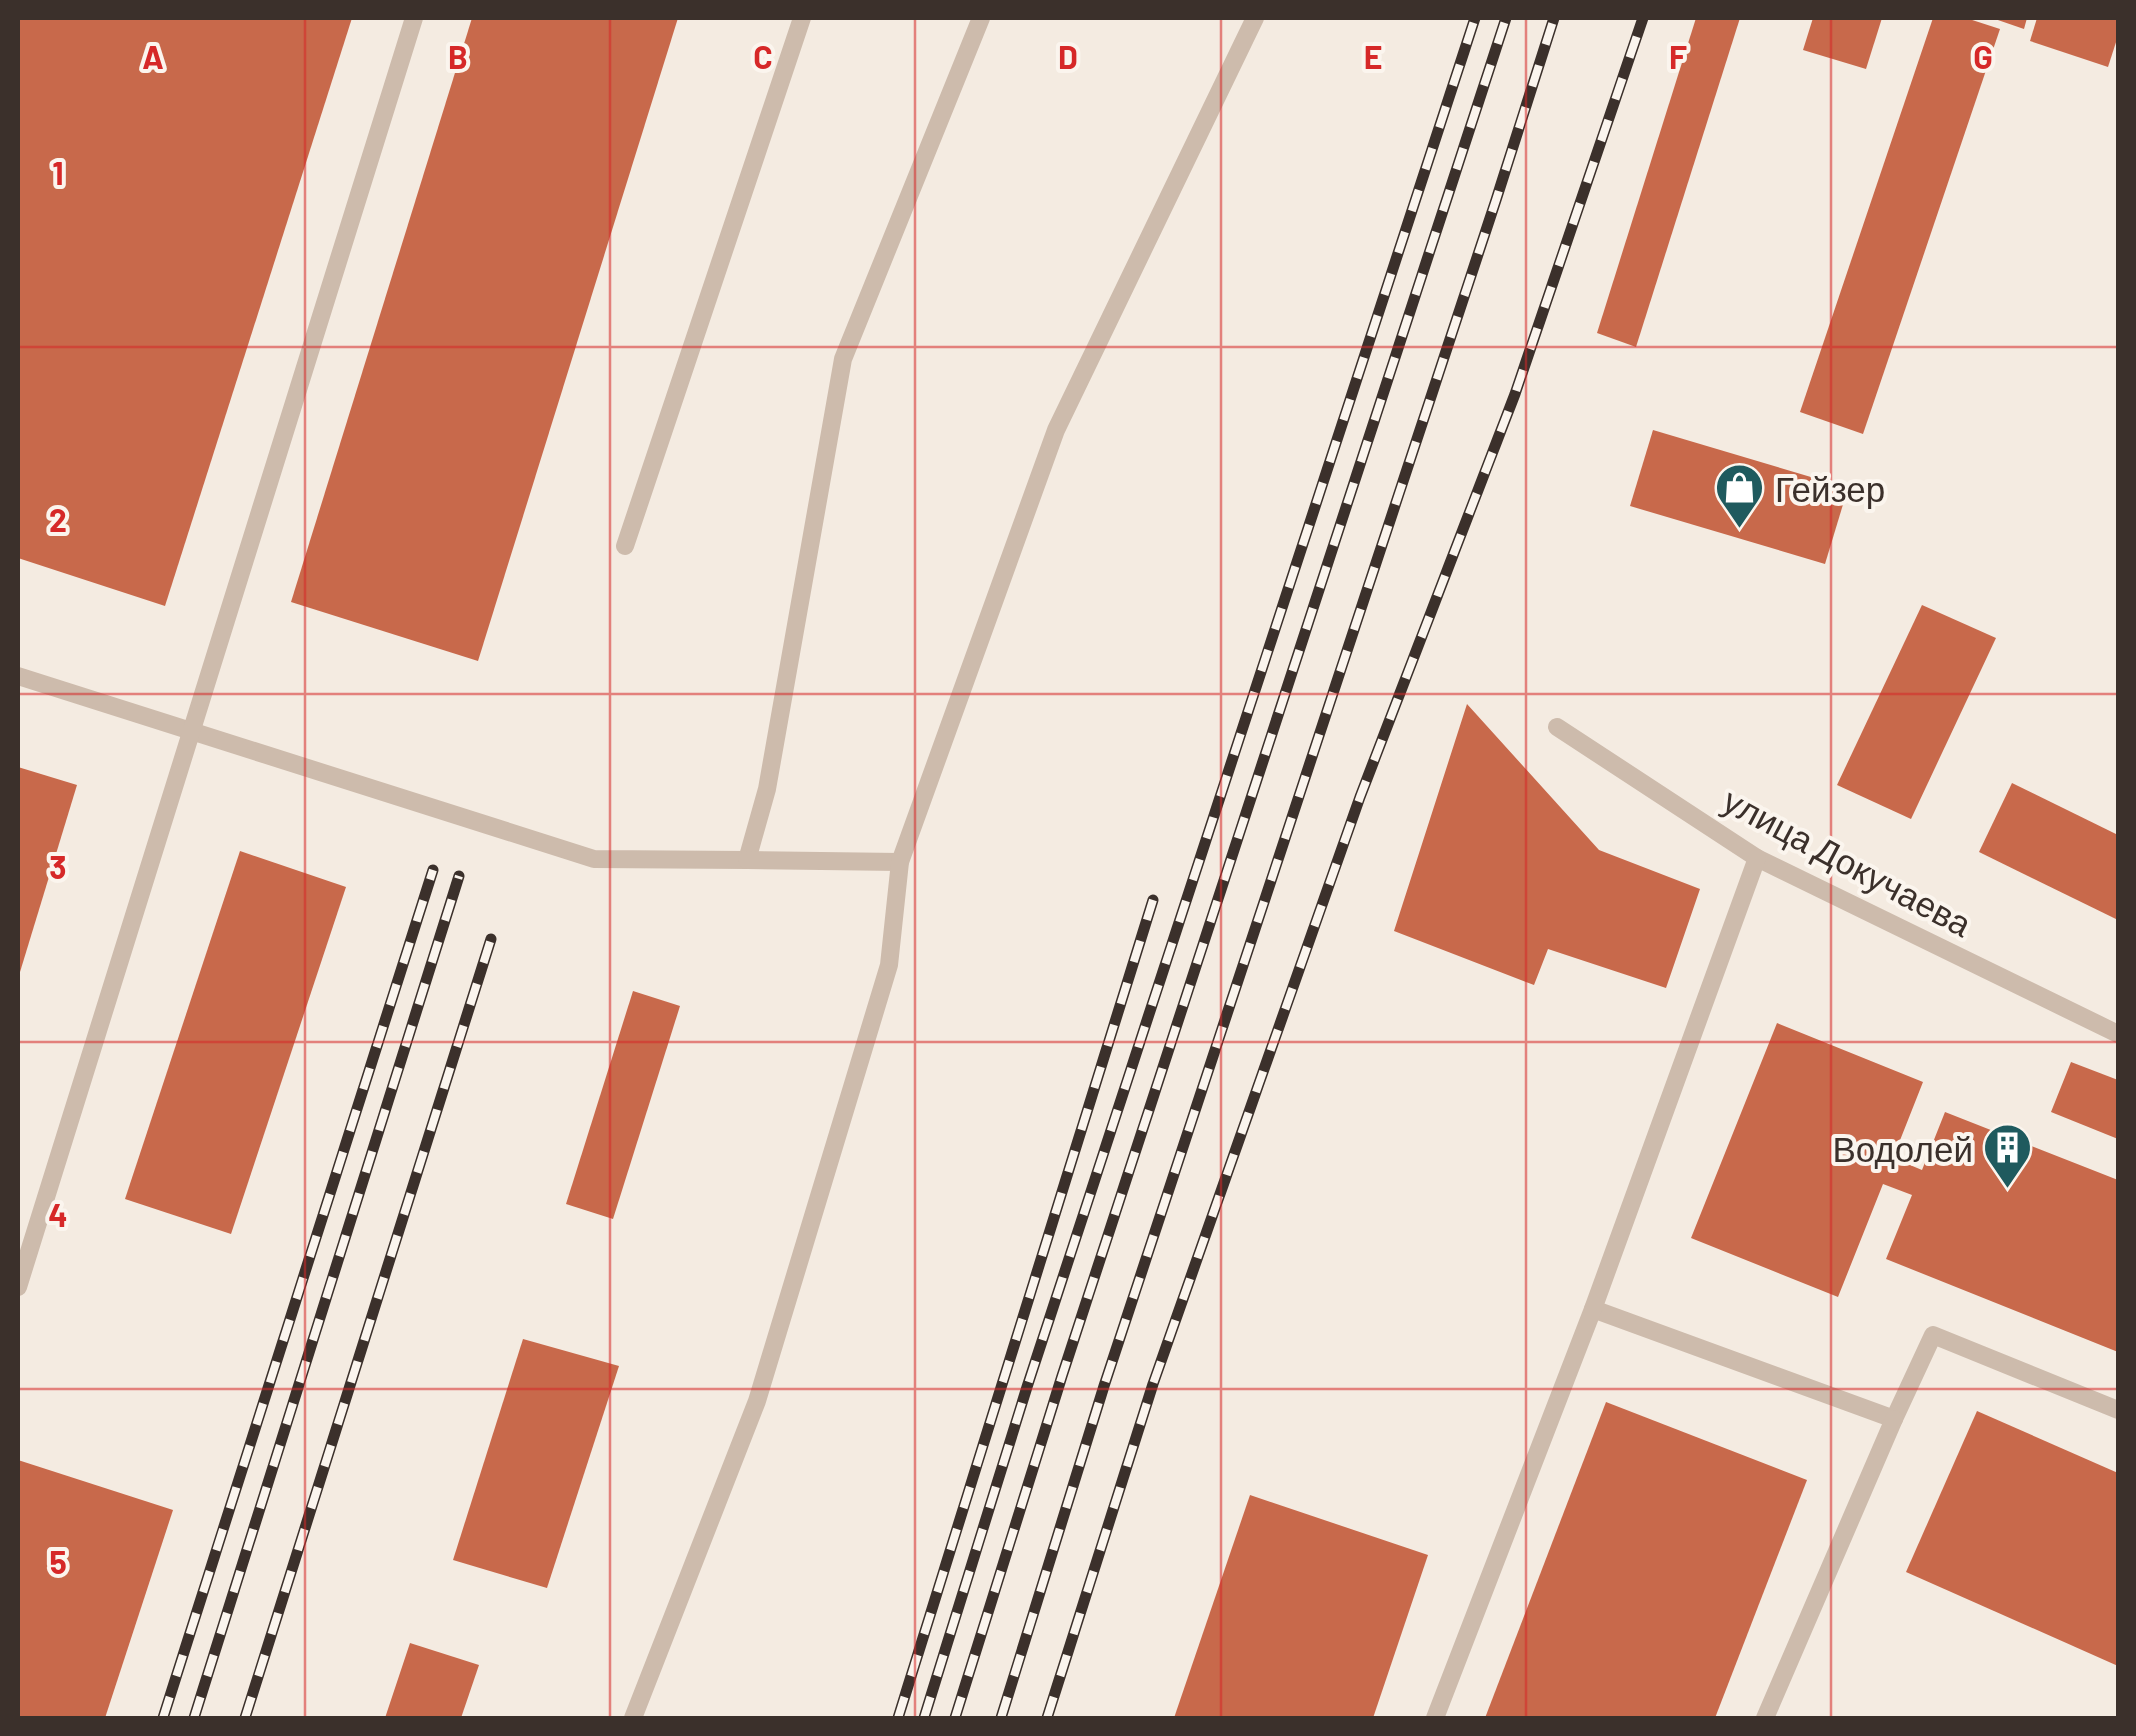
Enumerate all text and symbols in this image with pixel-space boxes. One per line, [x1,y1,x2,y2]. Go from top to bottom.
text: A [142,37,164,75]
text: B [448,37,468,75]
text: C [753,37,773,75]
text: D [1058,37,1078,75]
text: E [1364,37,1382,75]
text: F [1669,37,1687,75]
text: G [1973,37,1993,75]
text: 1 [52,153,64,191]
shop icon: Гейзер [1714,462,1766,530]
place label: Гейзер [1775,467,1885,509]
text: 2 [49,500,67,538]
street label: улица Докучаева [1717,778,1980,944]
text: 3 [49,847,67,885]
building icon: Водолей [1982,1122,2034,1190]
place label: Водолей [1832,1127,1973,1169]
text: 4 [48,1195,68,1233]
text: 5 [49,1542,67,1580]

